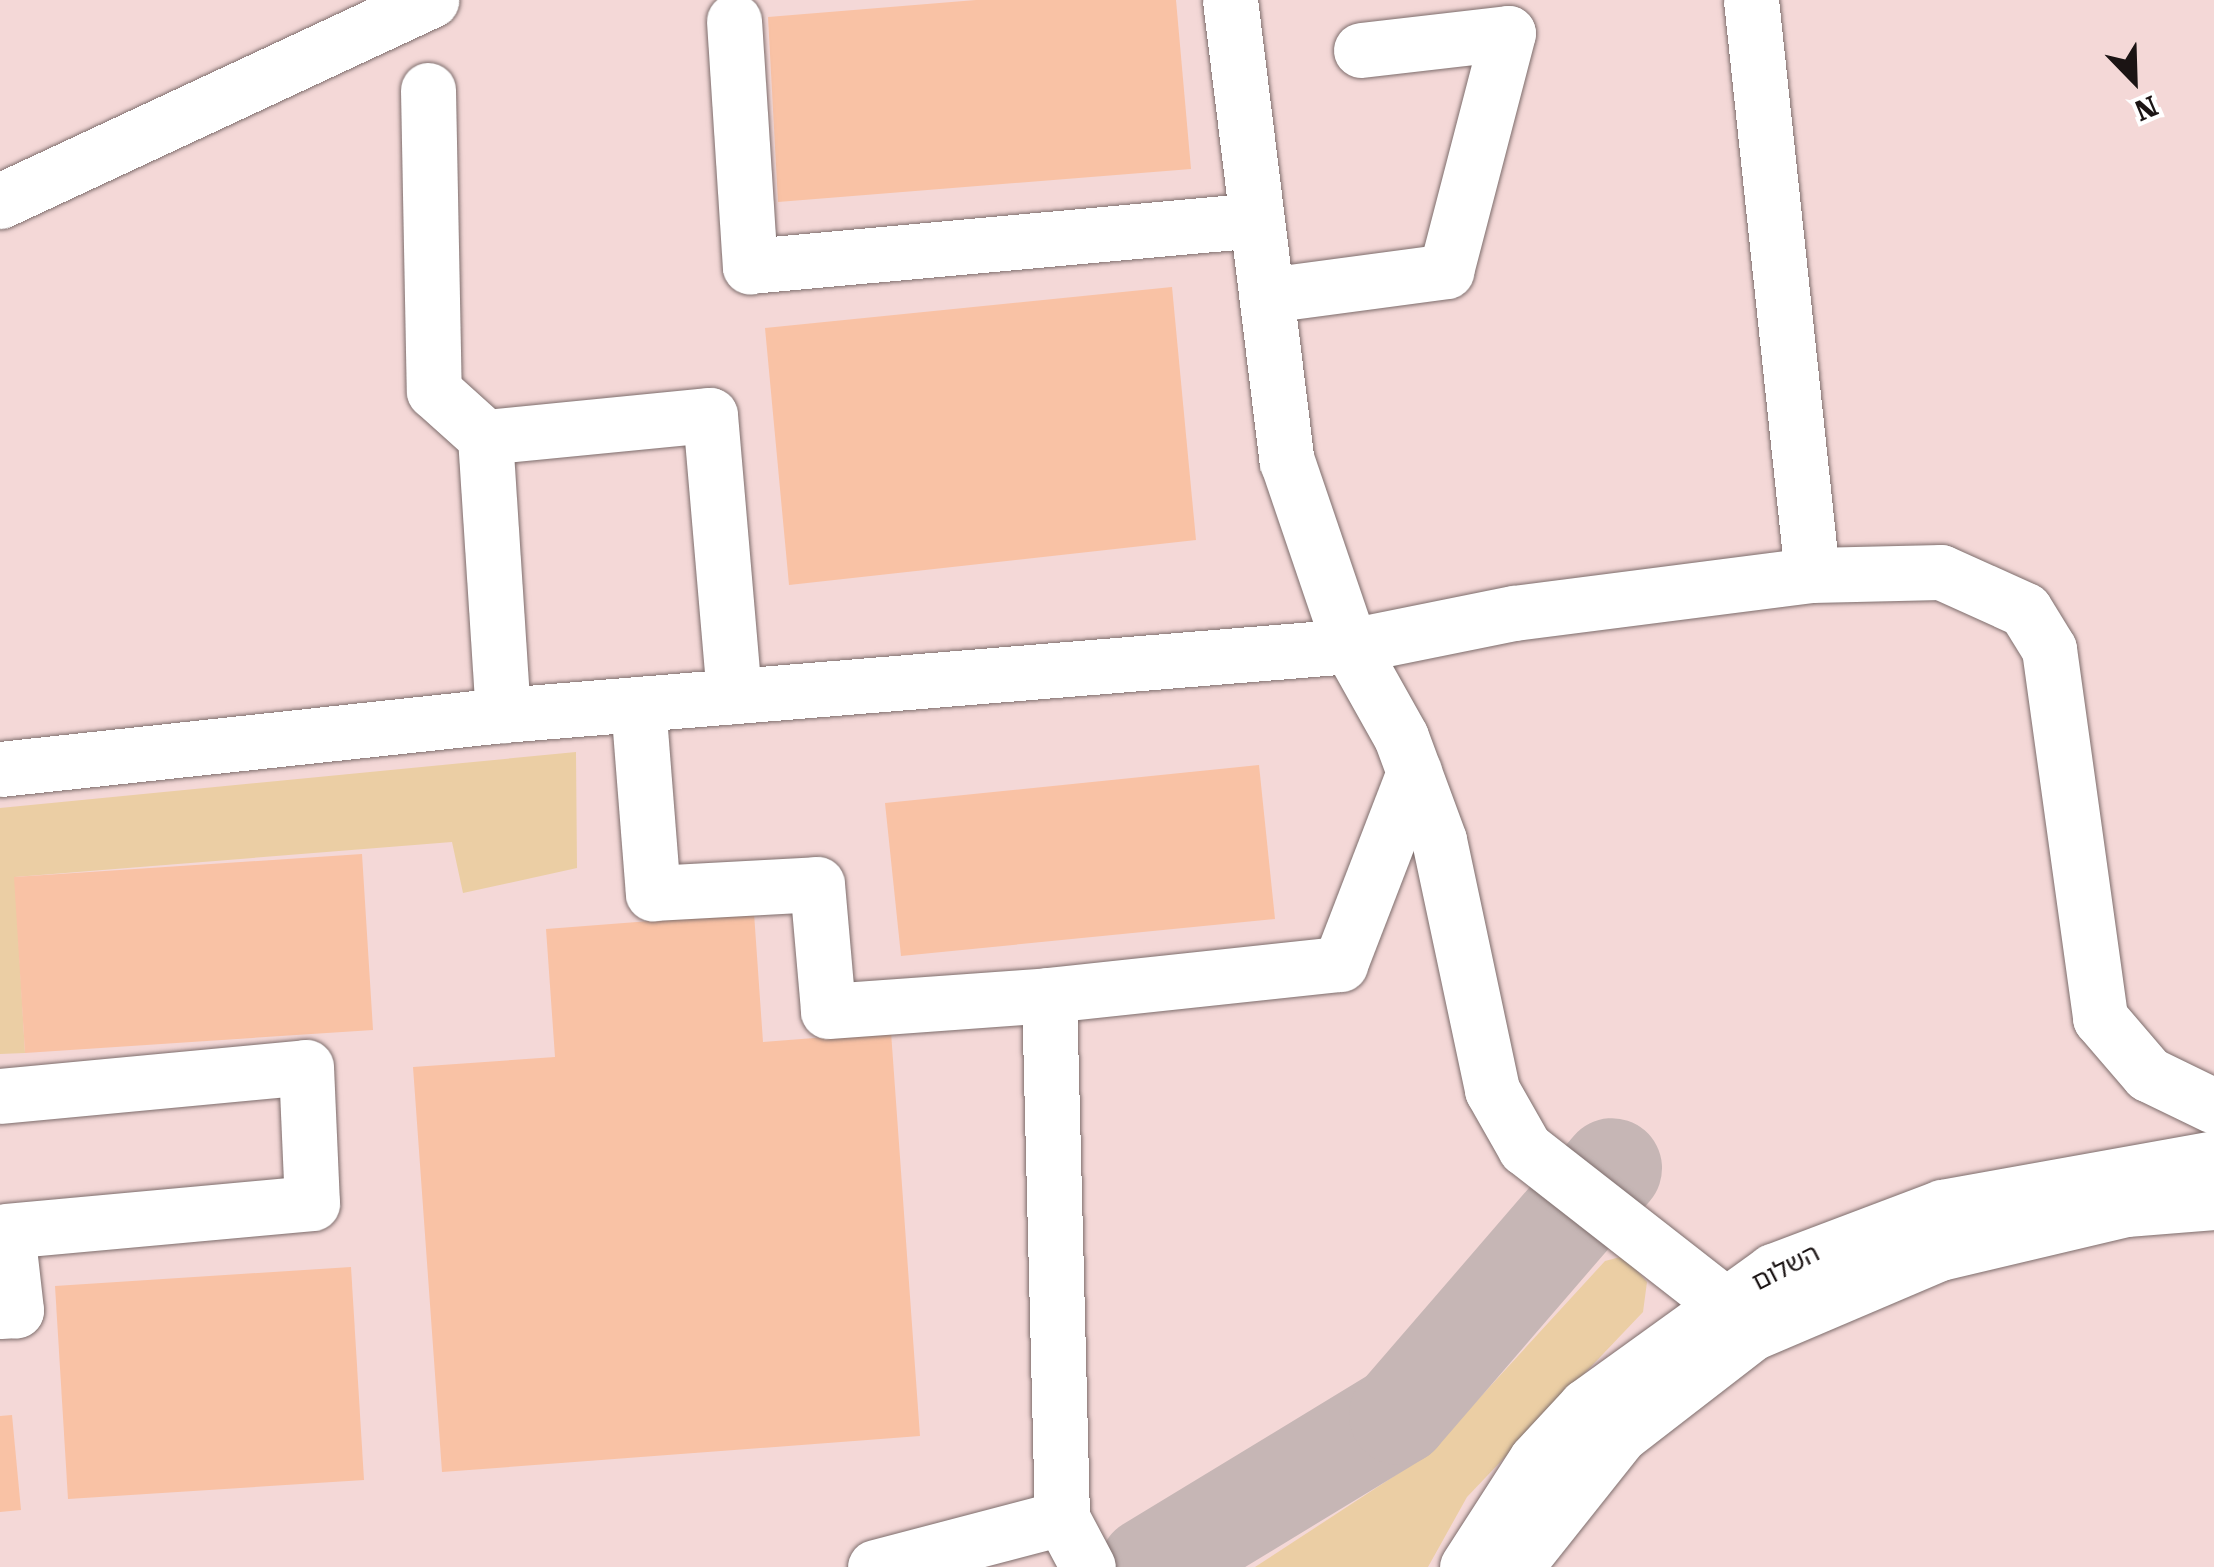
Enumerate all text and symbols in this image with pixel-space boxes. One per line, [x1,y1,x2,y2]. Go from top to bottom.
north arrow [2084,30,2184,130]
text: N [2130,89,2162,127]
street label: השלום [1747,1238,1825,1298]

